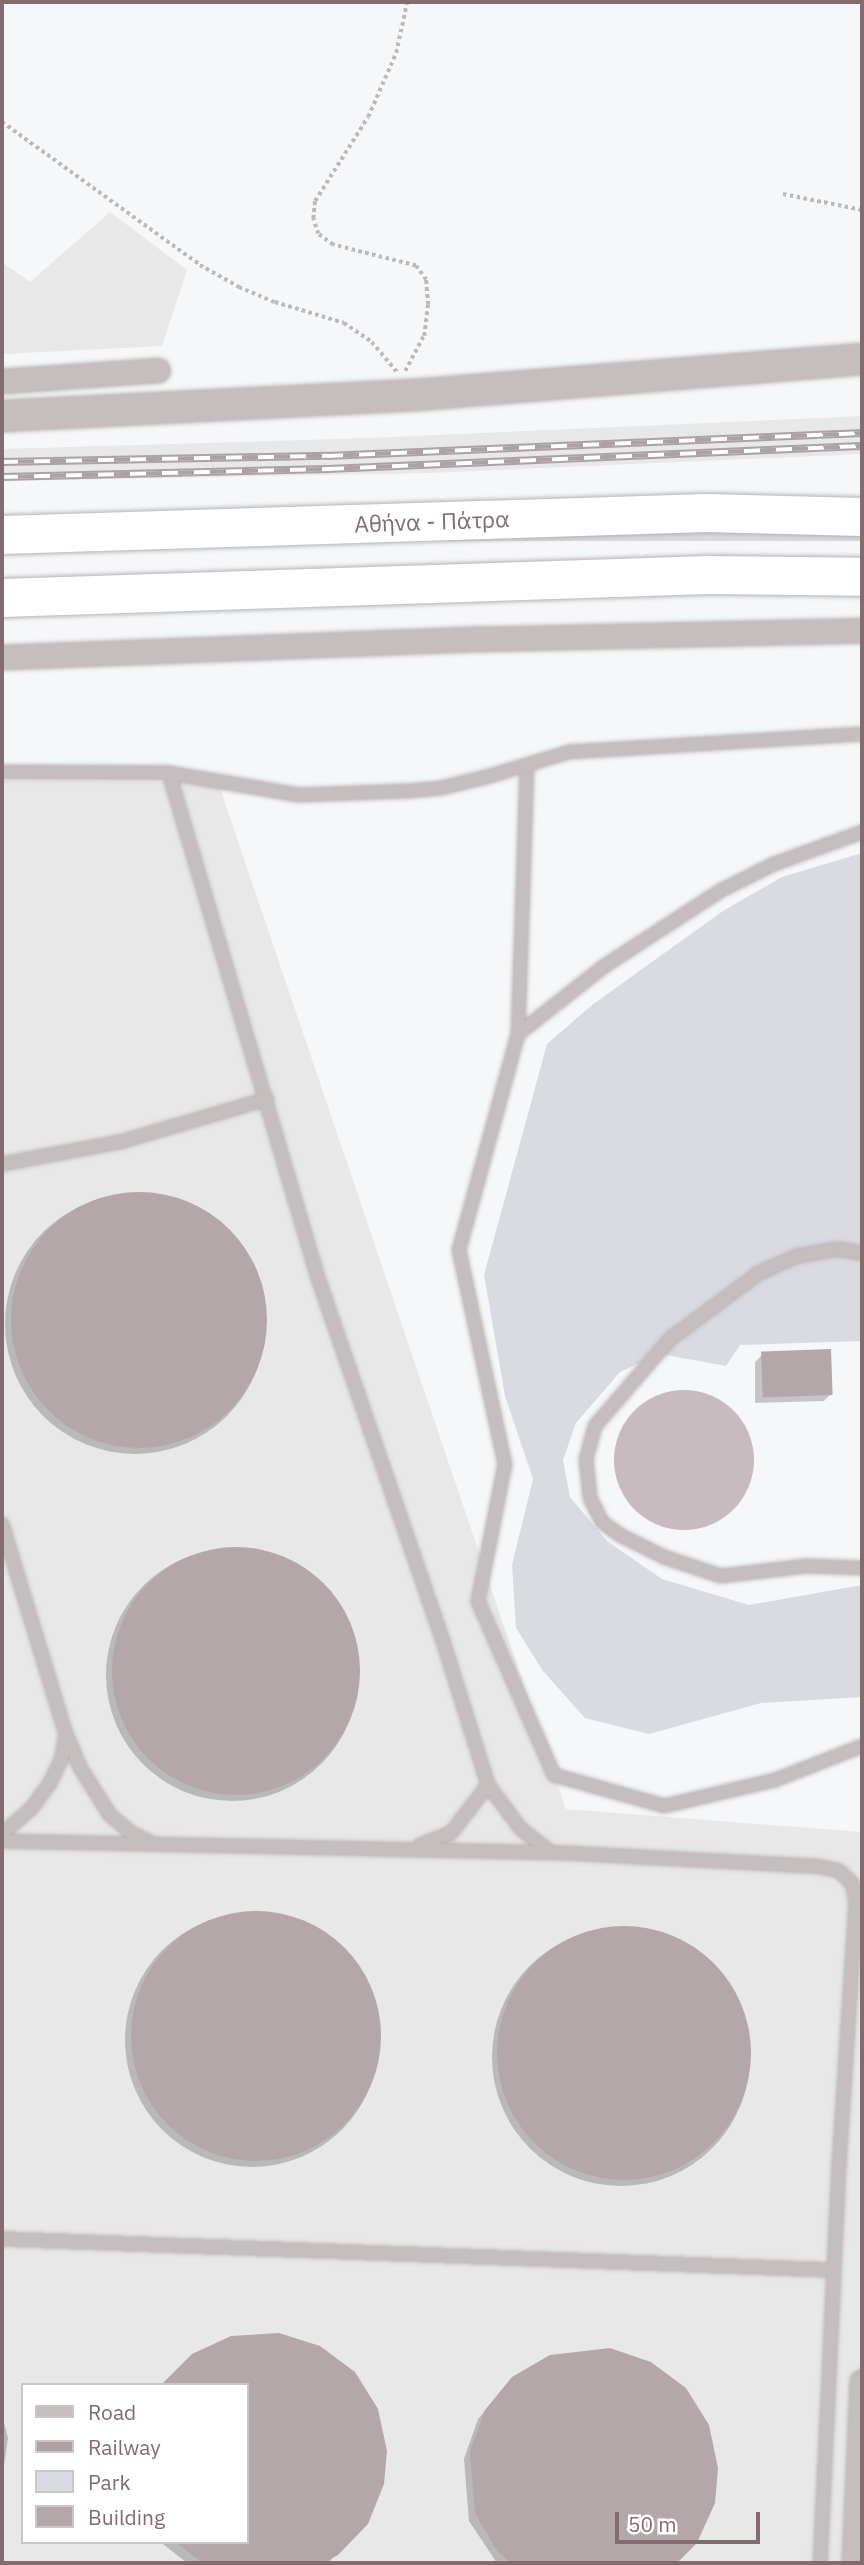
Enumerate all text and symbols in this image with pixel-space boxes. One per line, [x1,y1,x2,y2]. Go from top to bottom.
street label: Αθήνα - Πάτρα [354,504,510,538]
legend [21,2383,248,2544]
text: Road [88,2398,136,2426]
text: Railway [88,2433,161,2461]
text: Park [88,2468,131,2496]
scale bar [619,2498,764,2542]
text: Building [88,2503,165,2531]
text: 50 m [628,2510,677,2538]

